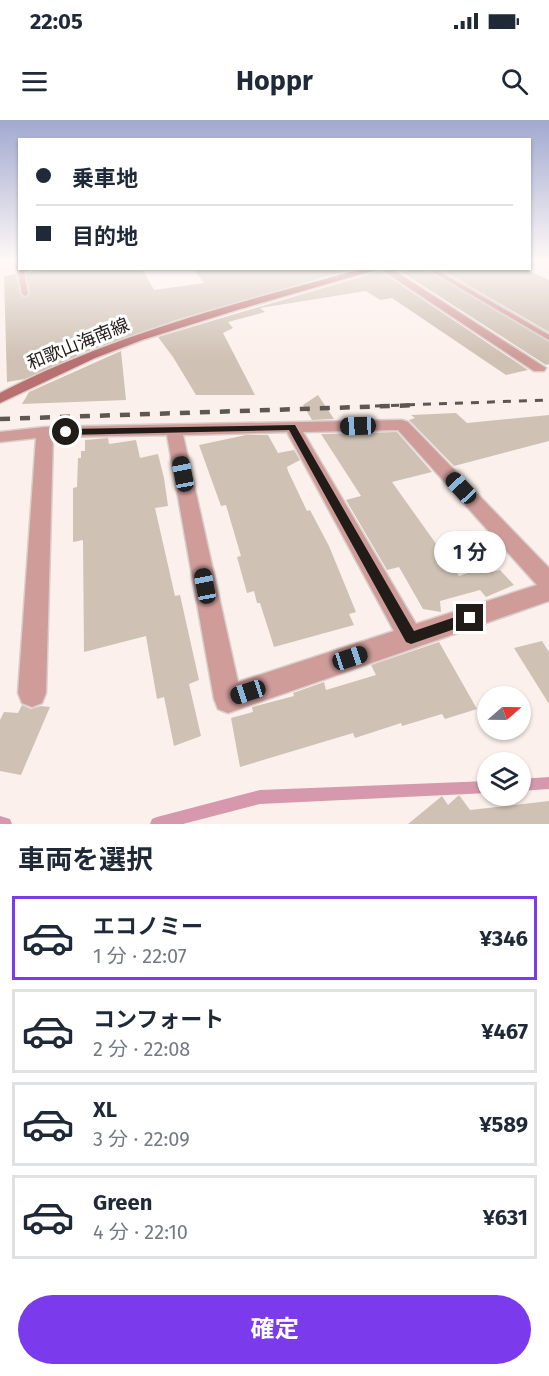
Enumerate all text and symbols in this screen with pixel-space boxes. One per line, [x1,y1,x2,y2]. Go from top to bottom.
text: 22:05 [30,8,83,35]
icon: menu [18,65,51,98]
text: Hoppr [236,65,313,97]
icon: search [498,65,531,98]
text: 乗車地 [72,165,138,192]
text: 目的地 [72,223,138,250]
street label: 和歌山海南線 [24,314,132,374]
car [340,416,376,436]
route start [52,418,79,445]
car [171,455,195,493]
car [442,469,480,507]
callout: 1 分 [434,531,506,573]
text: 1 分 [453,540,487,564]
car [193,567,217,605]
route end [456,604,483,631]
car [330,644,370,672]
car [228,678,268,706]
north arrow [477,686,531,740]
map controls [477,686,531,806]
button: layers [477,752,531,806]
text: 車両を選択 [18,844,153,876]
icon: car [21,911,75,965]
text: エコノミー [93,913,203,940]
text: ¥346 [480,925,528,952]
text: 1 分 · 22:07 [93,944,187,968]
icon: car [21,1004,75,1058]
text: コンフォート [93,1006,224,1033]
text: ¥467 [481,1018,528,1045]
text: 2 分 · 22:08 [93,1037,190,1061]
text: XL [93,1096,117,1123]
icon: car [21,1097,75,1151]
text: ¥589 [479,1111,528,1138]
text: 3 分 · 22:09 [93,1127,190,1151]
text: Green [93,1189,152,1216]
icon: car [21,1190,75,1244]
text: ¥631 [483,1204,528,1231]
text: 4 分 · 22:10 [93,1220,188,1244]
button: 確定 [18,1295,531,1364]

